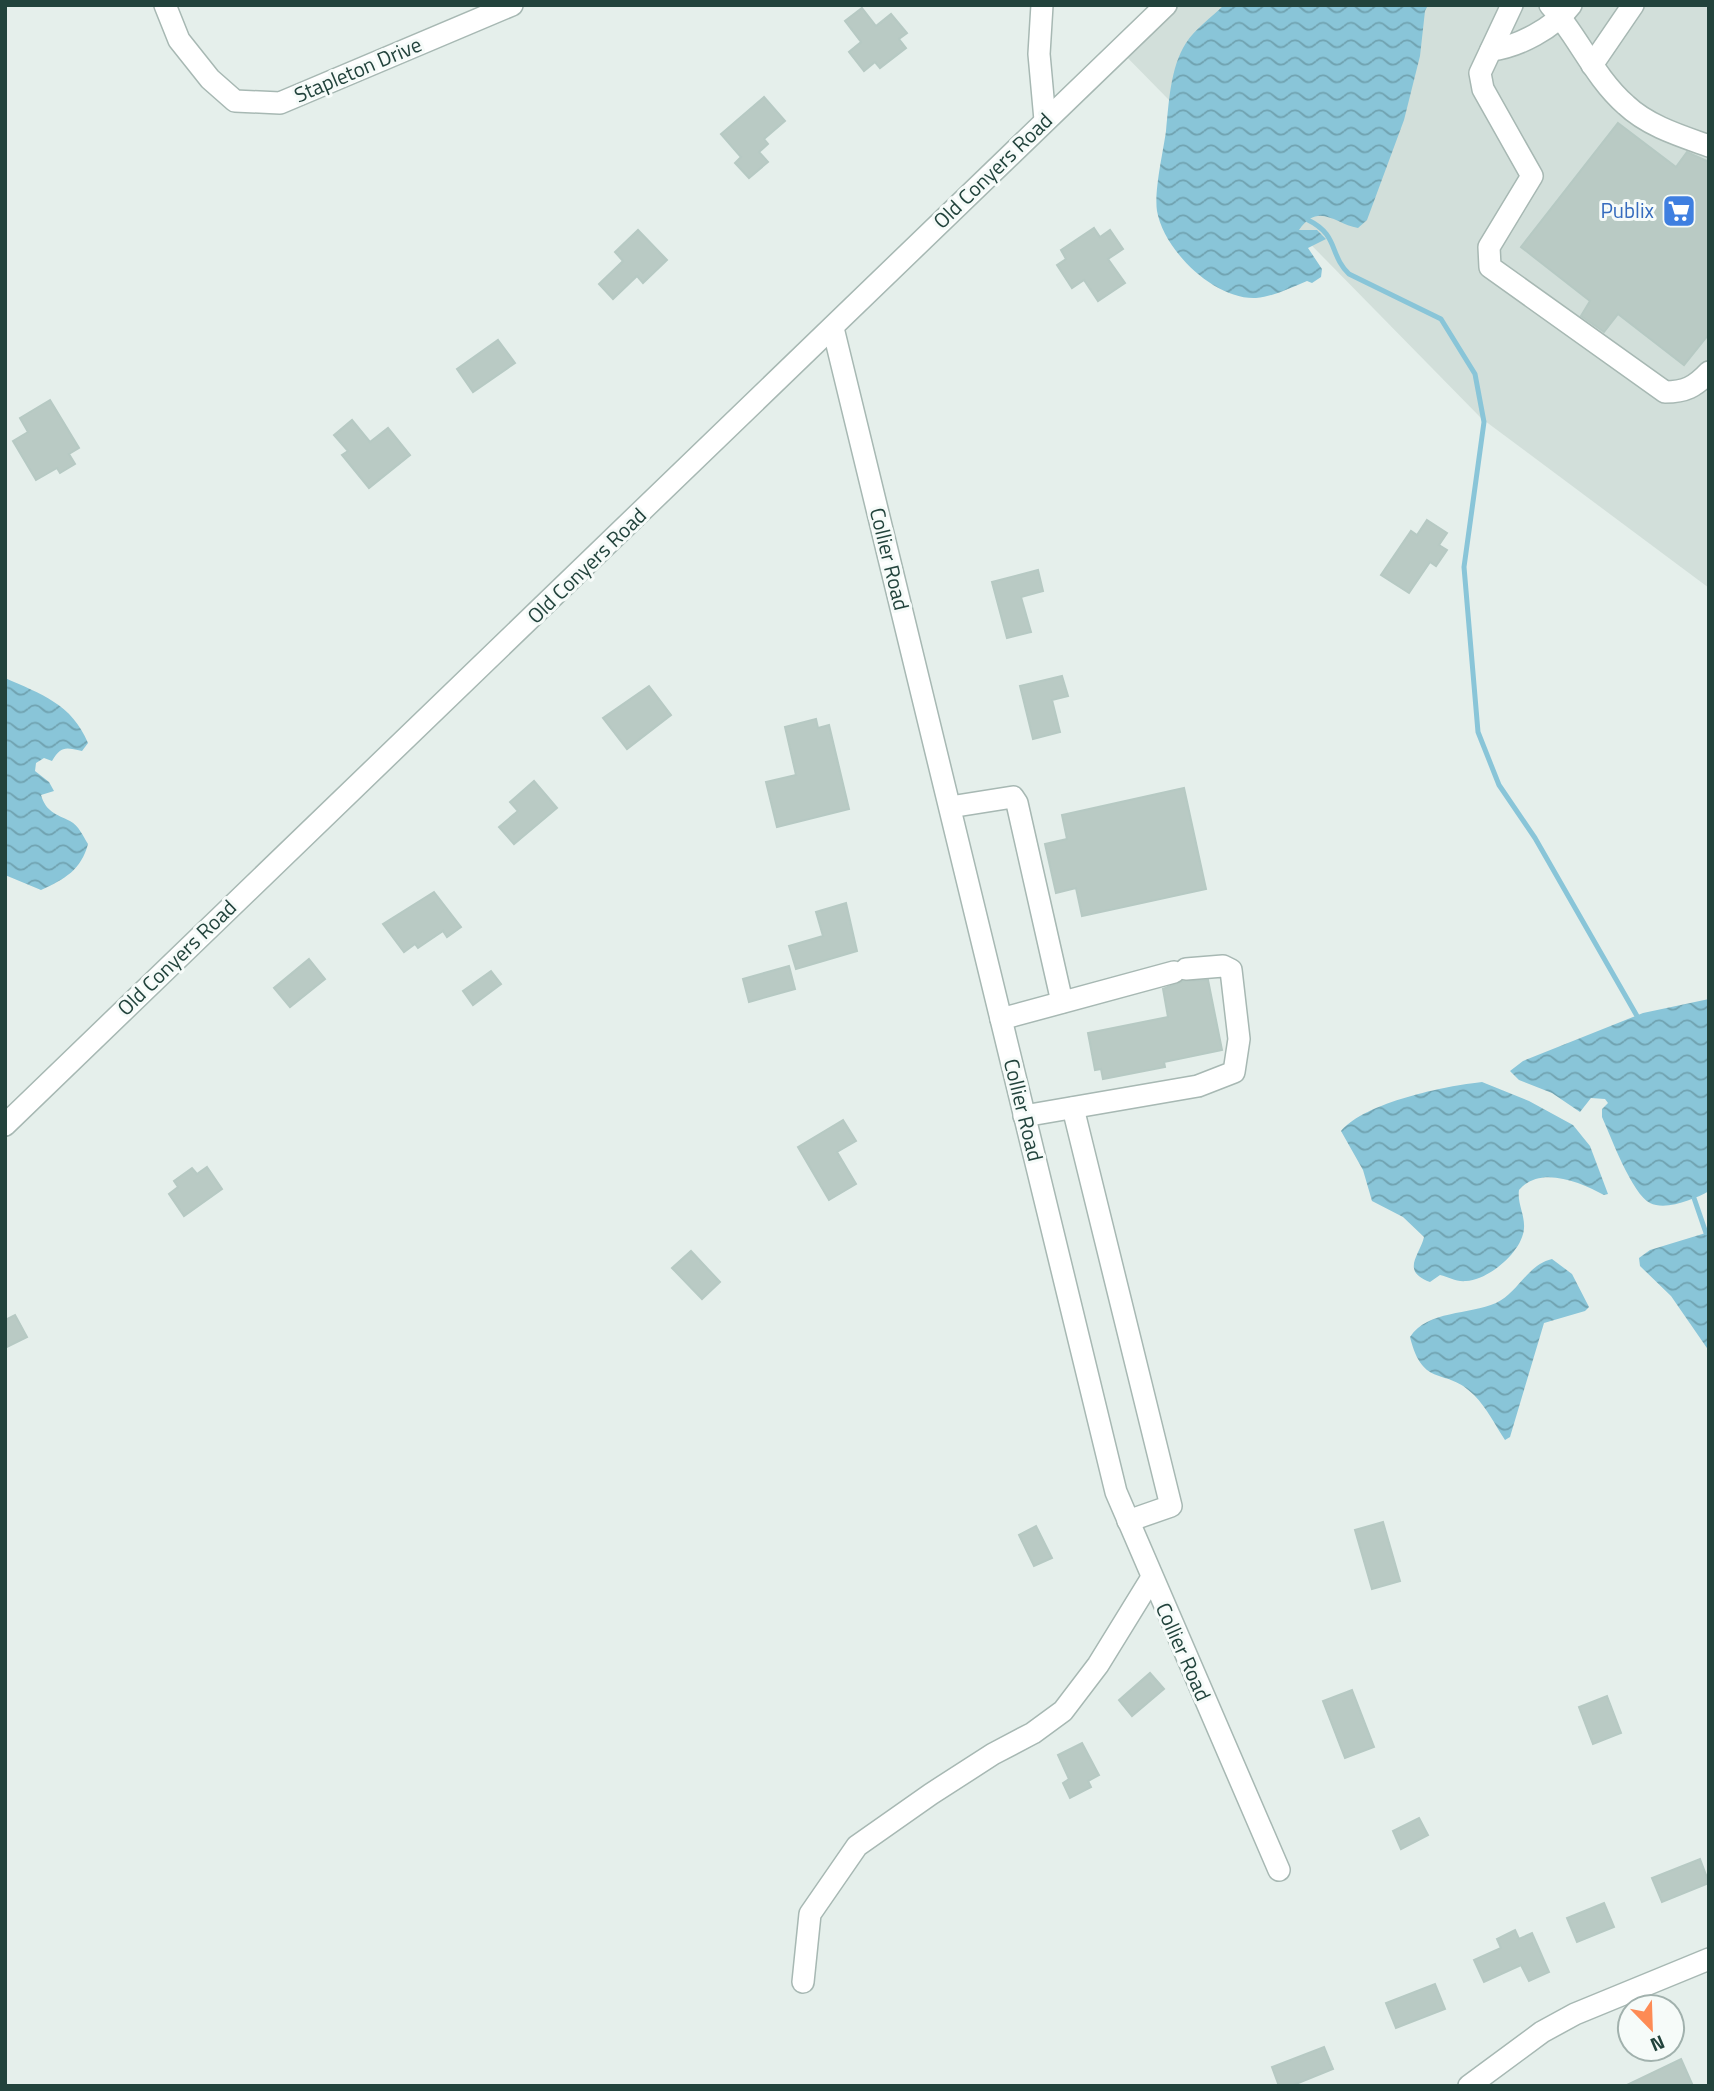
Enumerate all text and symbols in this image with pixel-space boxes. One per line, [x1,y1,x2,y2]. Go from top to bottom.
street label: Stapleton Drive [289,28,426,110]
street label: Old Conyers Road [925,105,1059,236]
supermarket icon: Publix [1660,192,1698,230]
place label: Publix [1600,194,1655,226]
street label: Old Conyers Road [519,500,653,631]
street label: Collier Road [862,504,918,613]
street label: Old Conyers Road [109,892,243,1023]
street label: Collier Road [996,1055,1052,1164]
street label: Collier Road [1148,1597,1220,1706]
north arrow [1616,1993,1686,2063]
text: N [1646,2028,1670,2060]

